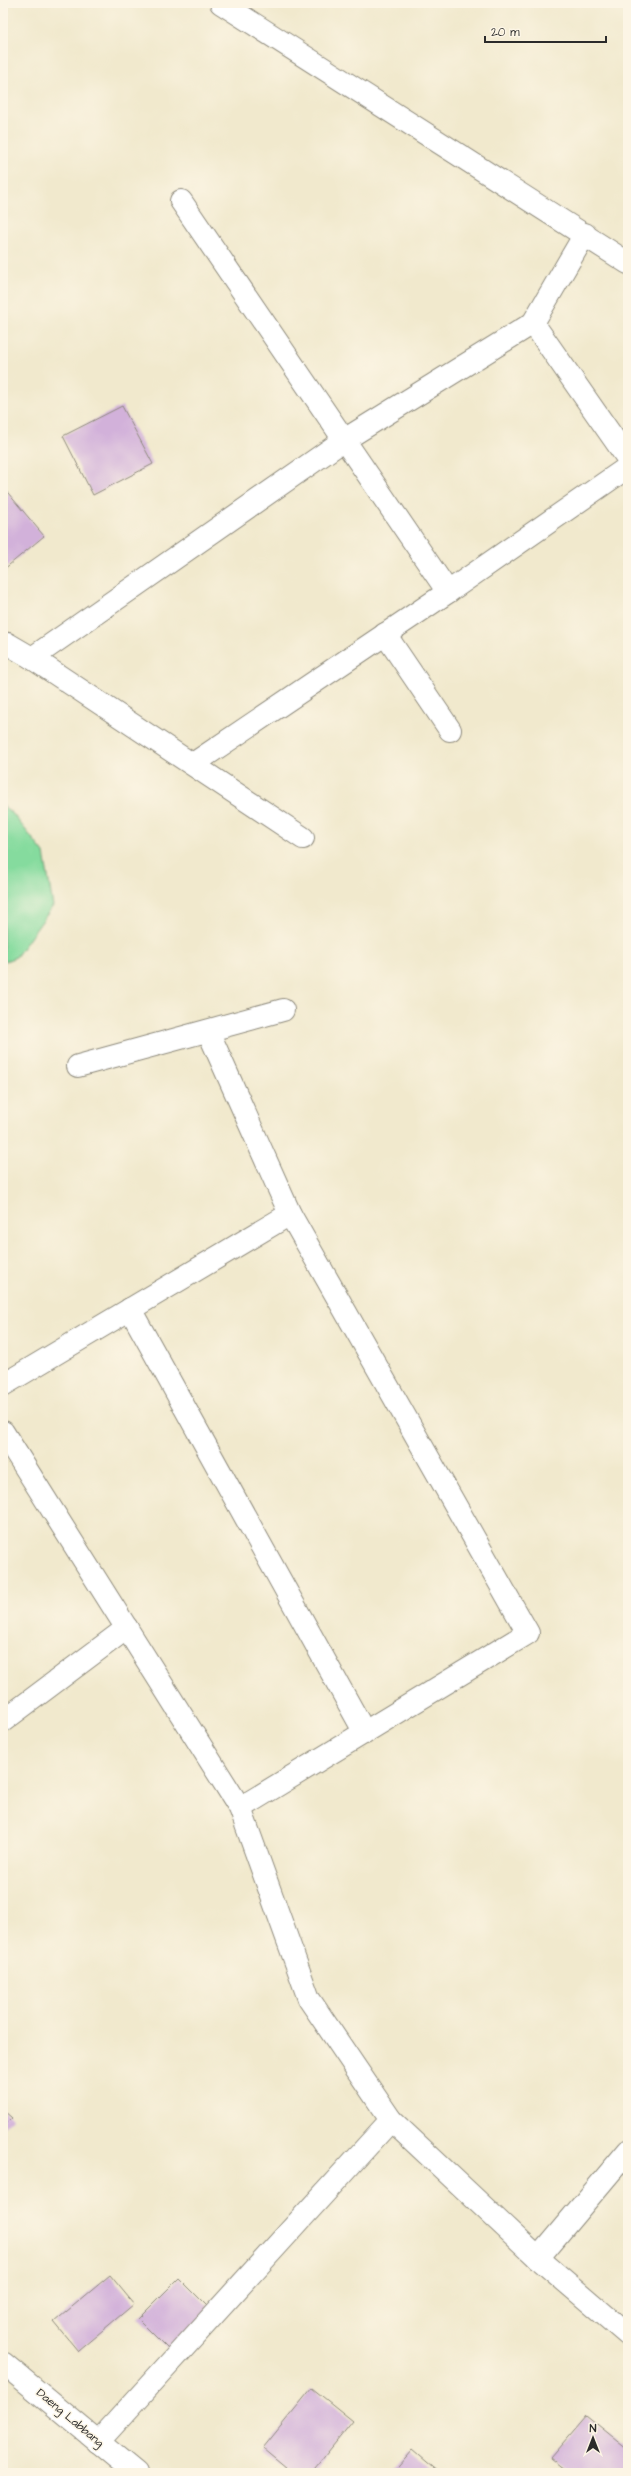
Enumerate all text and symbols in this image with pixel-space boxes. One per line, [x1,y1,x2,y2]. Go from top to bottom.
scale bar [485,18,606,44]
text: 20 m [491,24,520,41]
street label: Daeng Labbang [32,2385,107,2452]
north arrow [573,2418,613,2458]
text: N [590,2421,597,2436]

